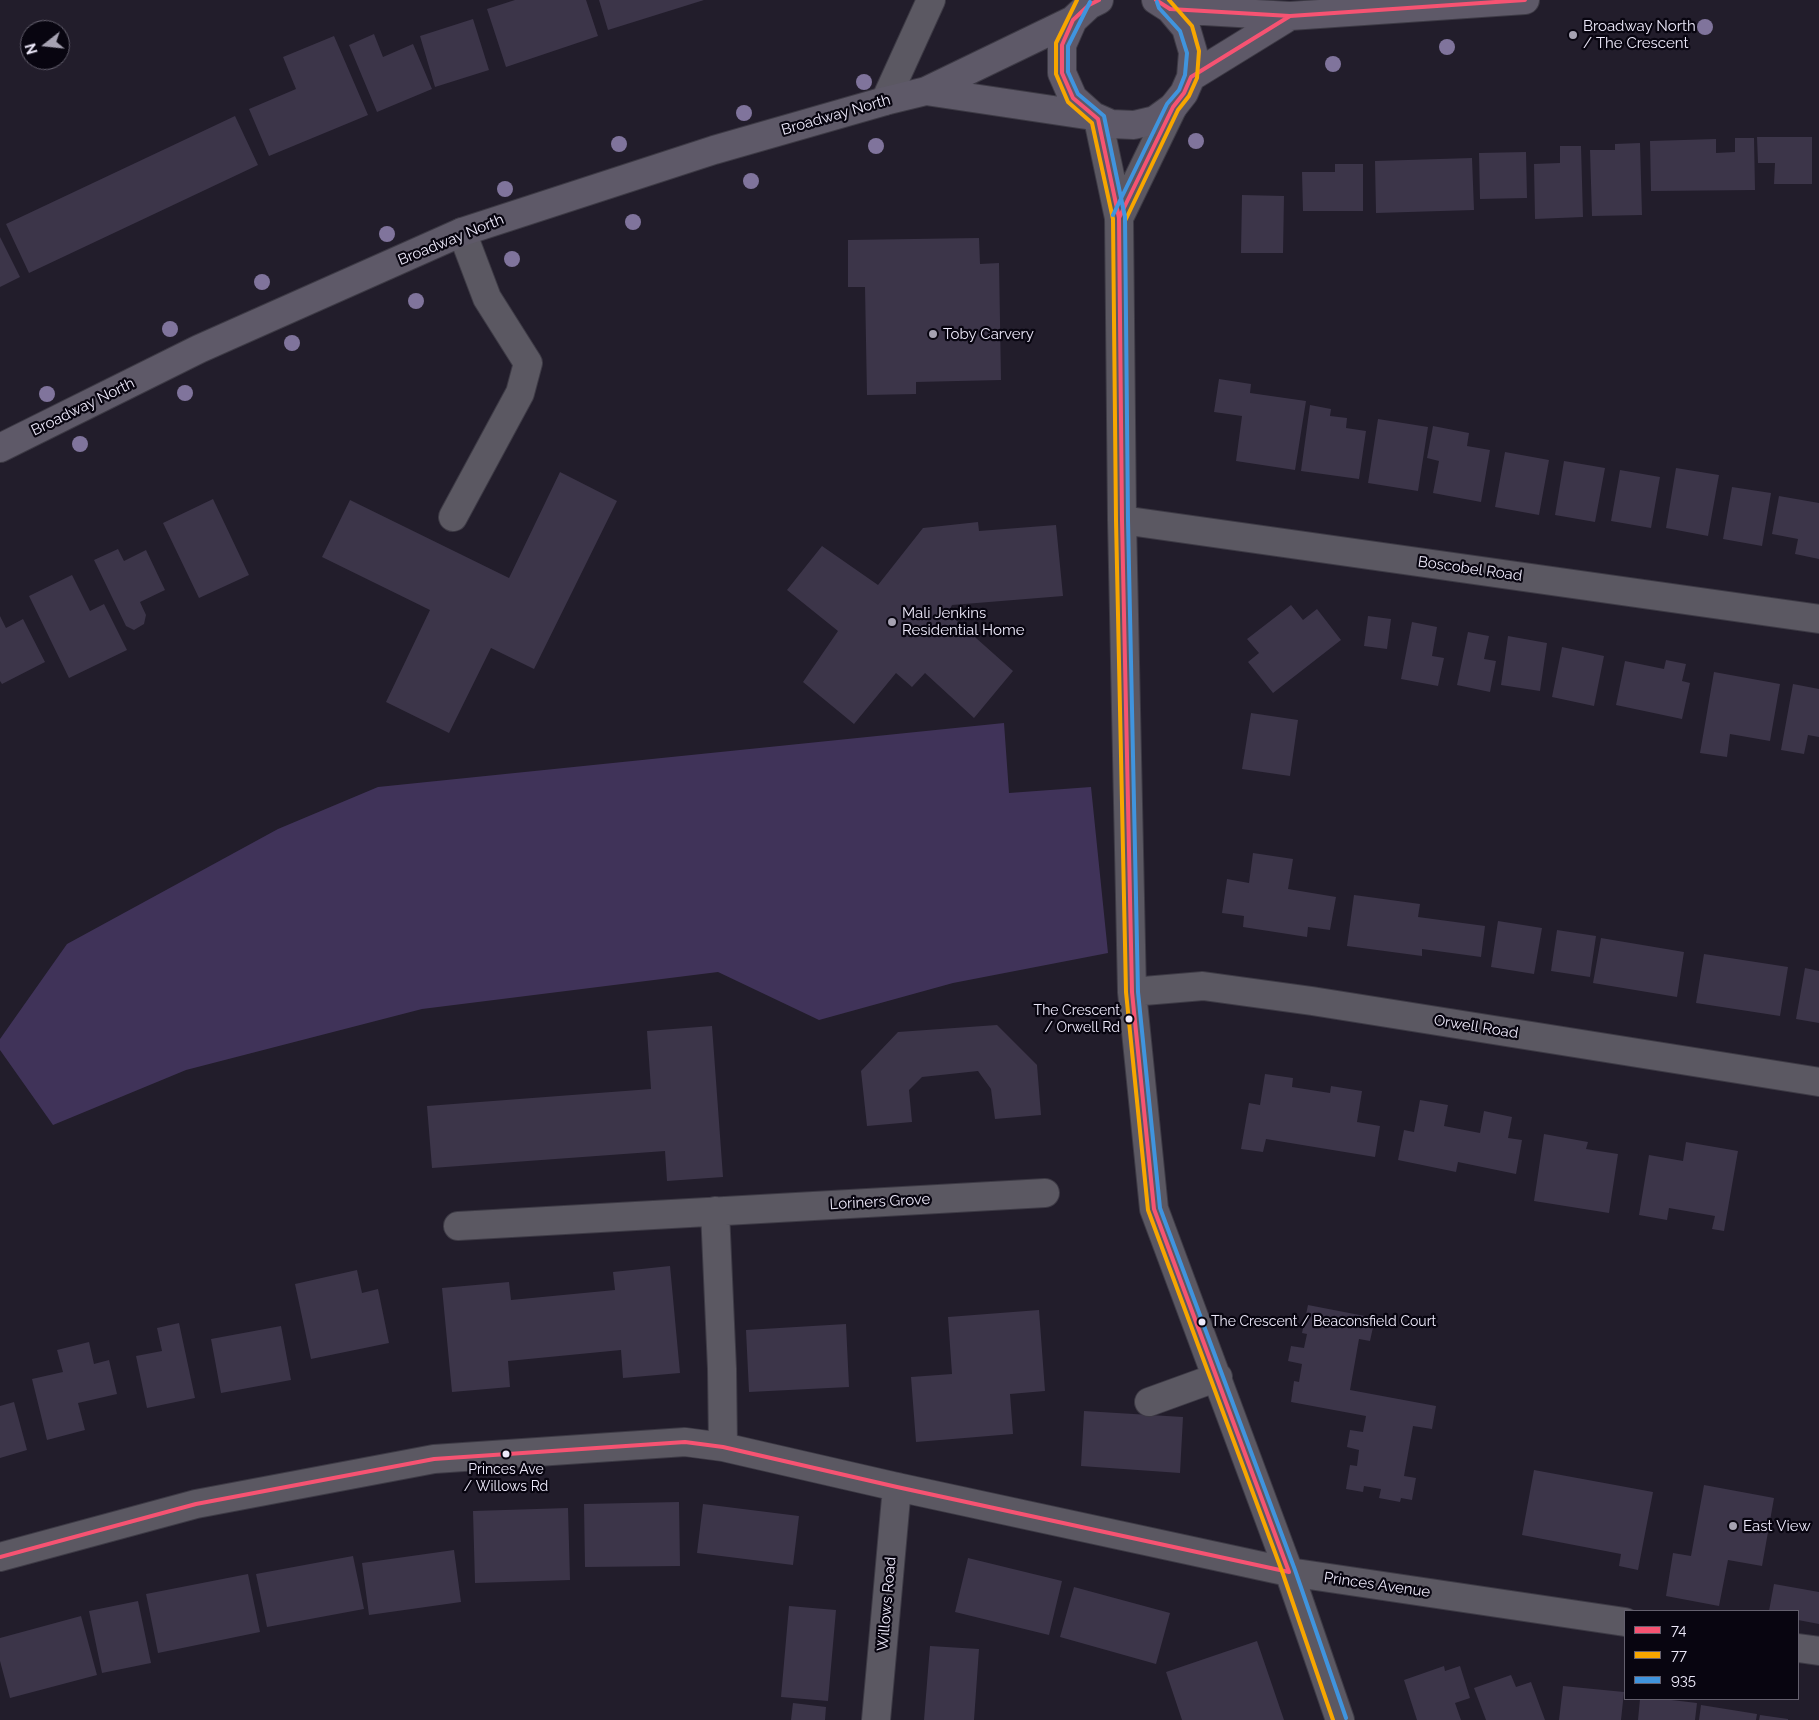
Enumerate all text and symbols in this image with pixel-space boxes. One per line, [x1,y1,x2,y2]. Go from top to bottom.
place label: Broadway North / The Crescent [1583,17,1696,52]
north arrow [20,20,70,70]
marker: Broadway North / The Crescent [1567,29,1579,41]
text: N [22,42,41,56]
street label: Broadway North [779,91,893,139]
street label: Broadway North [395,211,507,269]
place label: Toby Carvery [943,325,1034,343]
marker: Toby Carvery [927,328,939,340]
street label: Broadway North [28,374,138,440]
street label: Boscobel Road [1417,553,1523,585]
place label: Mali Jenkins Residential Home [902,604,1025,639]
marker: Mali Jenkins Residential Home [886,616,898,628]
place label: The Crescent / Orwell Rd [1034,1003,1120,1036]
street label: Orwell Road [1433,1011,1519,1043]
marker: The Crescent / Orwell Rd [1124,1014,1134,1024]
street label: Loriners Grove [829,1190,931,1214]
place label: The Crescent / Beaconsfield Court [1211,1314,1436,1330]
marker: The Crescent / Beaconsfield Court [1197,1317,1207,1327]
marker: Princes Ave / Willows Rd [501,1449,511,1459]
place label: Princes Ave / Willows Rd [464,1462,548,1494]
place label: East View [1743,1517,1811,1535]
marker: East View [1727,1520,1739,1532]
street label: Willows Road [874,1556,900,1652]
street label: Princes Avenue [1323,1569,1431,1601]
legend [1624,1610,1799,1700]
text: 74 [1671,1621,1686,1639]
text: 77 [1671,1646,1687,1664]
text: 935 [1671,1671,1696,1689]

